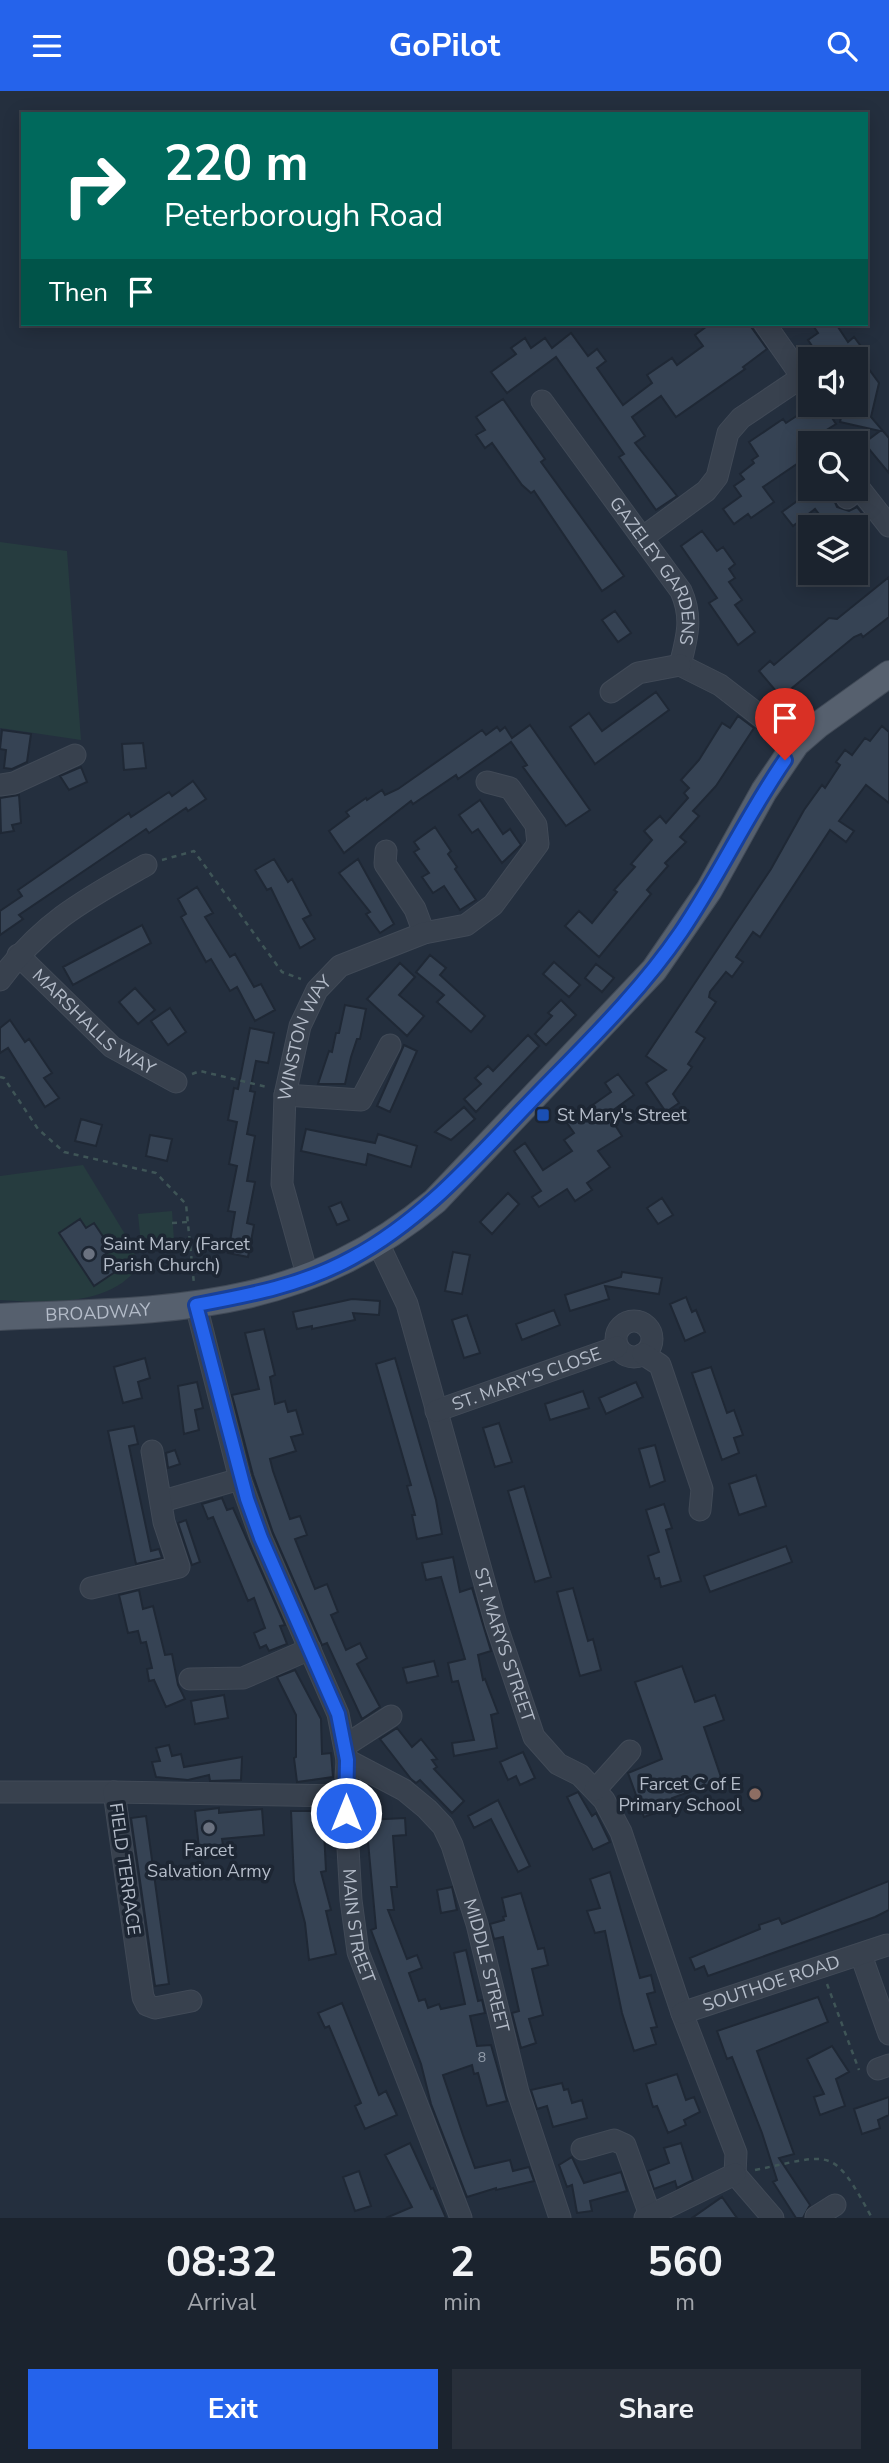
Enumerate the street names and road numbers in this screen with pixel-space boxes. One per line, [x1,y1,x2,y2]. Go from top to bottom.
street label: GAZELEY GARDENS [604,492,700,647]
street label: MARSHALLS WAY [27,964,160,1081]
street label: WINSTON WAY [272,970,337,1103]
street label: BROADWAY [45,1297,152,1327]
street label: ST. MARY'S CLOSE [449,1342,604,1416]
street label: ST. MARYS STREET [469,1565,540,1725]
street label: FIELD TERRACE [104,1801,146,1937]
street label: MAIN STREET [337,1868,381,1987]
street label: MIDDLE STREET [458,1896,515,2035]
street label: SOUTHOE ROAD [699,1949,843,2017]

